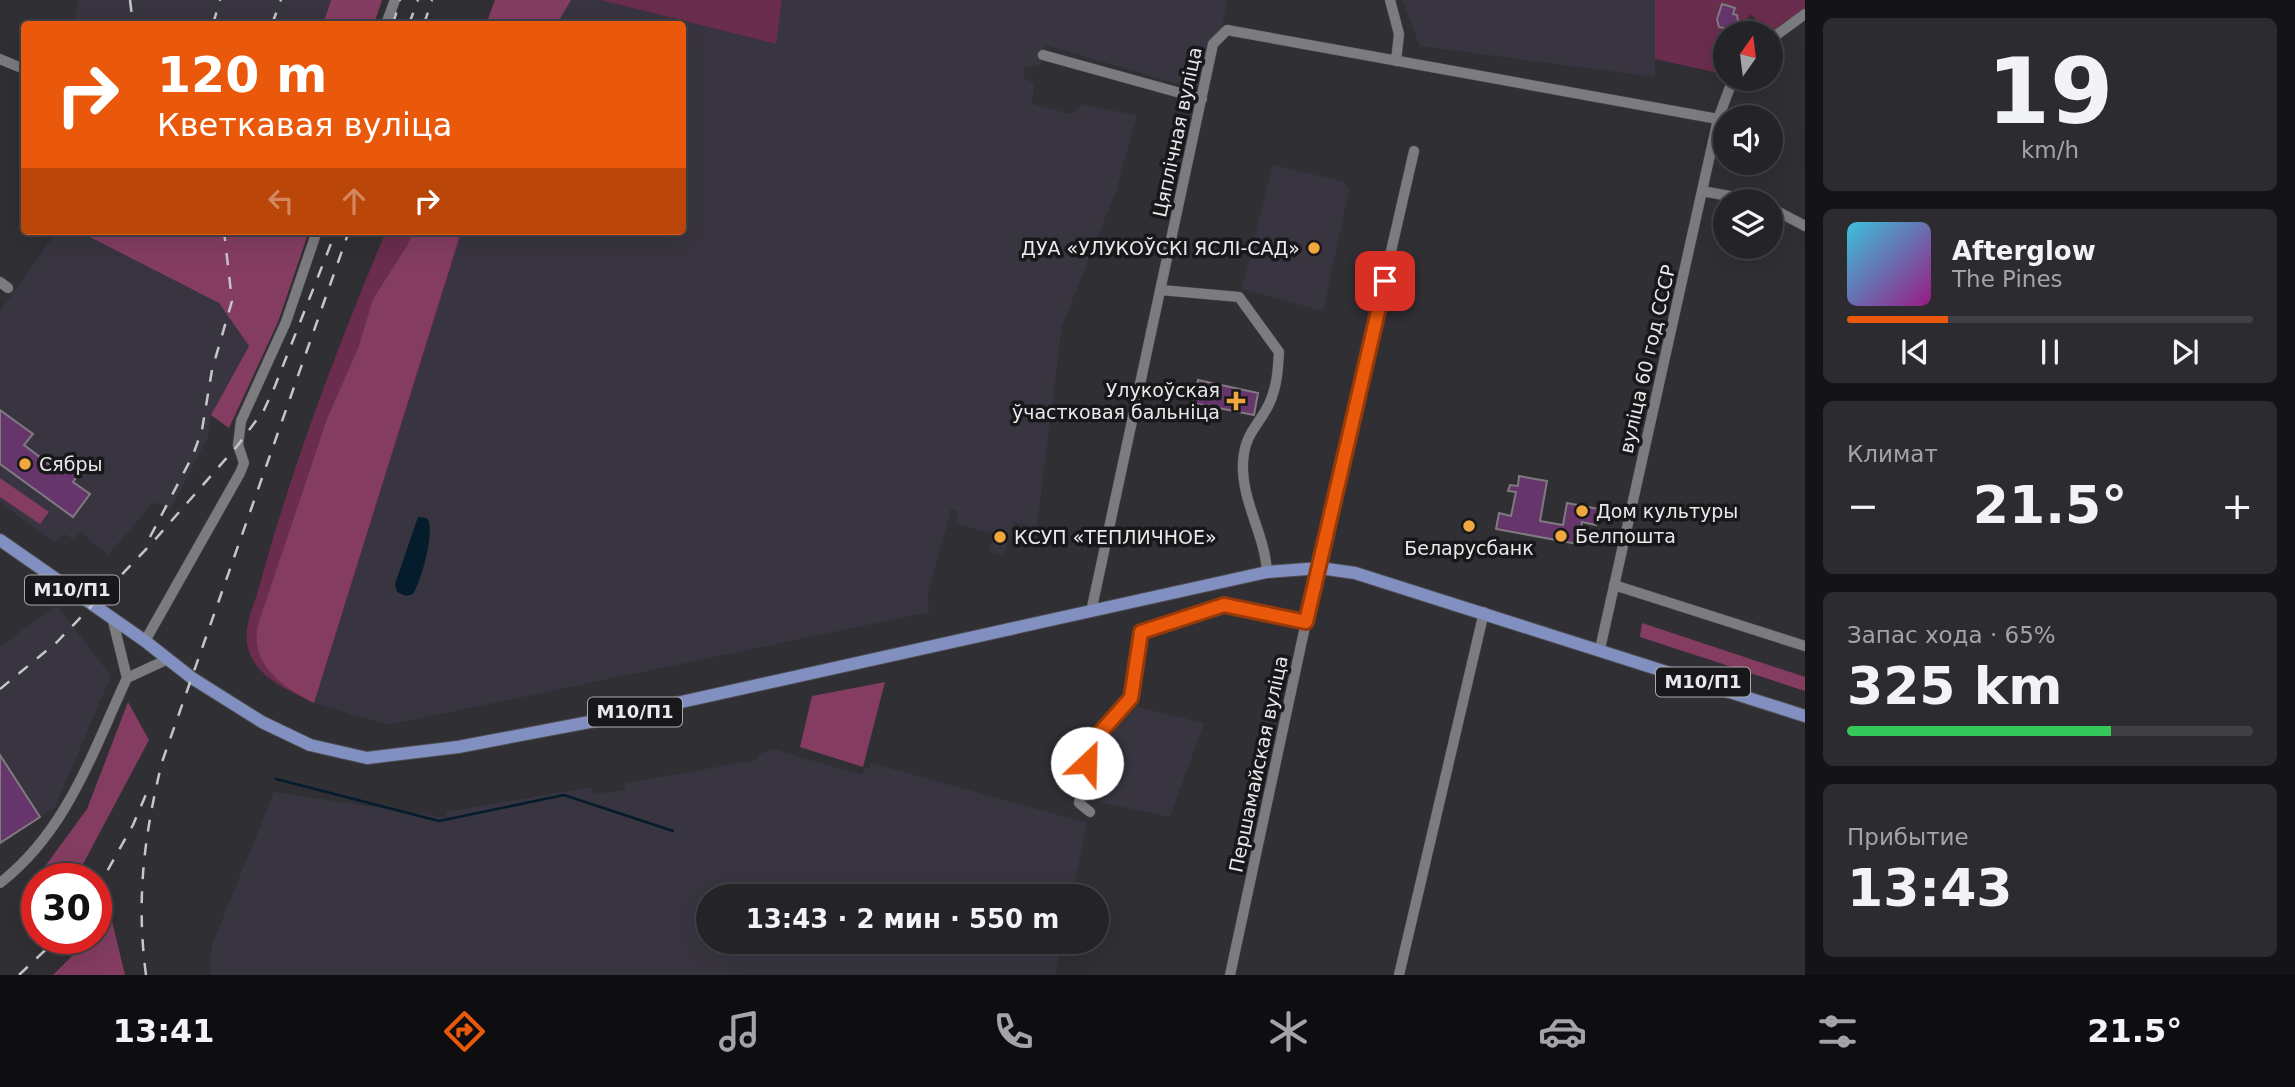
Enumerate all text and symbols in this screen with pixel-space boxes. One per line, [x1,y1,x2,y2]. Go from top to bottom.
north arrow [1713,21,1783,91]
map controls [1713,21,1783,259]
text: 19 [1987,39,2113,144]
street label: Цяплічная вуліца [1148,45,1206,219]
text: 120 m [157,47,327,104]
icon: right [42,49,133,140]
button: sound [1713,105,1783,175]
text: Кветкавая вуліца [157,106,452,144]
text: km/h [2021,137,2079,163]
icon: left [262,182,300,220]
icon: ahead [335,182,373,220]
icon: right [408,182,446,220]
button: layers [1713,189,1783,259]
text: Afterglow [1952,236,2096,266]
place label: ДУА «УЛУКОЎСКІ ЯСЛІ-САД» [1021,237,1300,259]
marker: ДУА «УЛУКОЎСКІ ЯСЛІ-САД» [1306,240,1322,256]
pin [1355,251,1415,311]
icon: arrive [1366,262,1404,300]
street label: вуліца 60 год СССР [1615,263,1679,455]
text: The Pines [1952,266,2063,292]
icon: previous [1896,333,1934,371]
icon: pause [2031,333,2069,371]
icon: next [2166,333,2204,371]
place label: Улукоўская ўчастковая бальніца [1012,379,1220,423]
marker: Улукоўская ўчастковая бальніца [1226,391,1246,411]
text: Климат [1847,441,1938,467]
place label: Сябры [39,453,102,475]
marker: Сябры [17,456,33,472]
text: 21.5° [1973,475,2127,535]
text: − [1847,484,1879,528]
text: + [2221,484,2253,528]
place label: Дом культуры [1596,500,1738,522]
marker: Дом культуры [1574,503,1590,519]
marker: Беларусбанк [1461,518,1477,534]
place label: Белпошта [1575,525,1676,547]
place label: КСУП «ТЕПЛИЧНОЕ» [1014,526,1217,548]
marker: Белпошта [1553,528,1569,544]
marker: КСУП «ТЕПЛИЧНОЕ» [992,529,1008,545]
place label: Беларусбанк [1404,537,1534,559]
road number: М10/П1 [25,576,119,604]
text: Запас хода · 65% [1847,622,2056,648]
street label: Першамайская вуліца [1224,654,1292,874]
text: 325 km [1847,656,2062,716]
road number: М10/П1 [1656,668,1750,696]
road number: М10/П1 [588,698,682,726]
position arrow [1050,726,1124,800]
text: Прибытие [1847,824,1969,850]
text: 13:43 [1847,858,2013,918]
speed limit sign: 30 [21,863,112,954]
text: 13:43 · 2 мин · 550 m [746,904,1059,934]
icon: directions [440,1007,489,1056]
icon: music [715,1007,764,1056]
icon: phone [989,1007,1038,1056]
icon: climate [1264,1007,1313,1056]
icon: car [1538,1007,1587,1056]
icon: filters [1813,1007,1862,1056]
text: 13:41 [113,1012,215,1050]
text: 21.5° [2087,1012,2182,1050]

